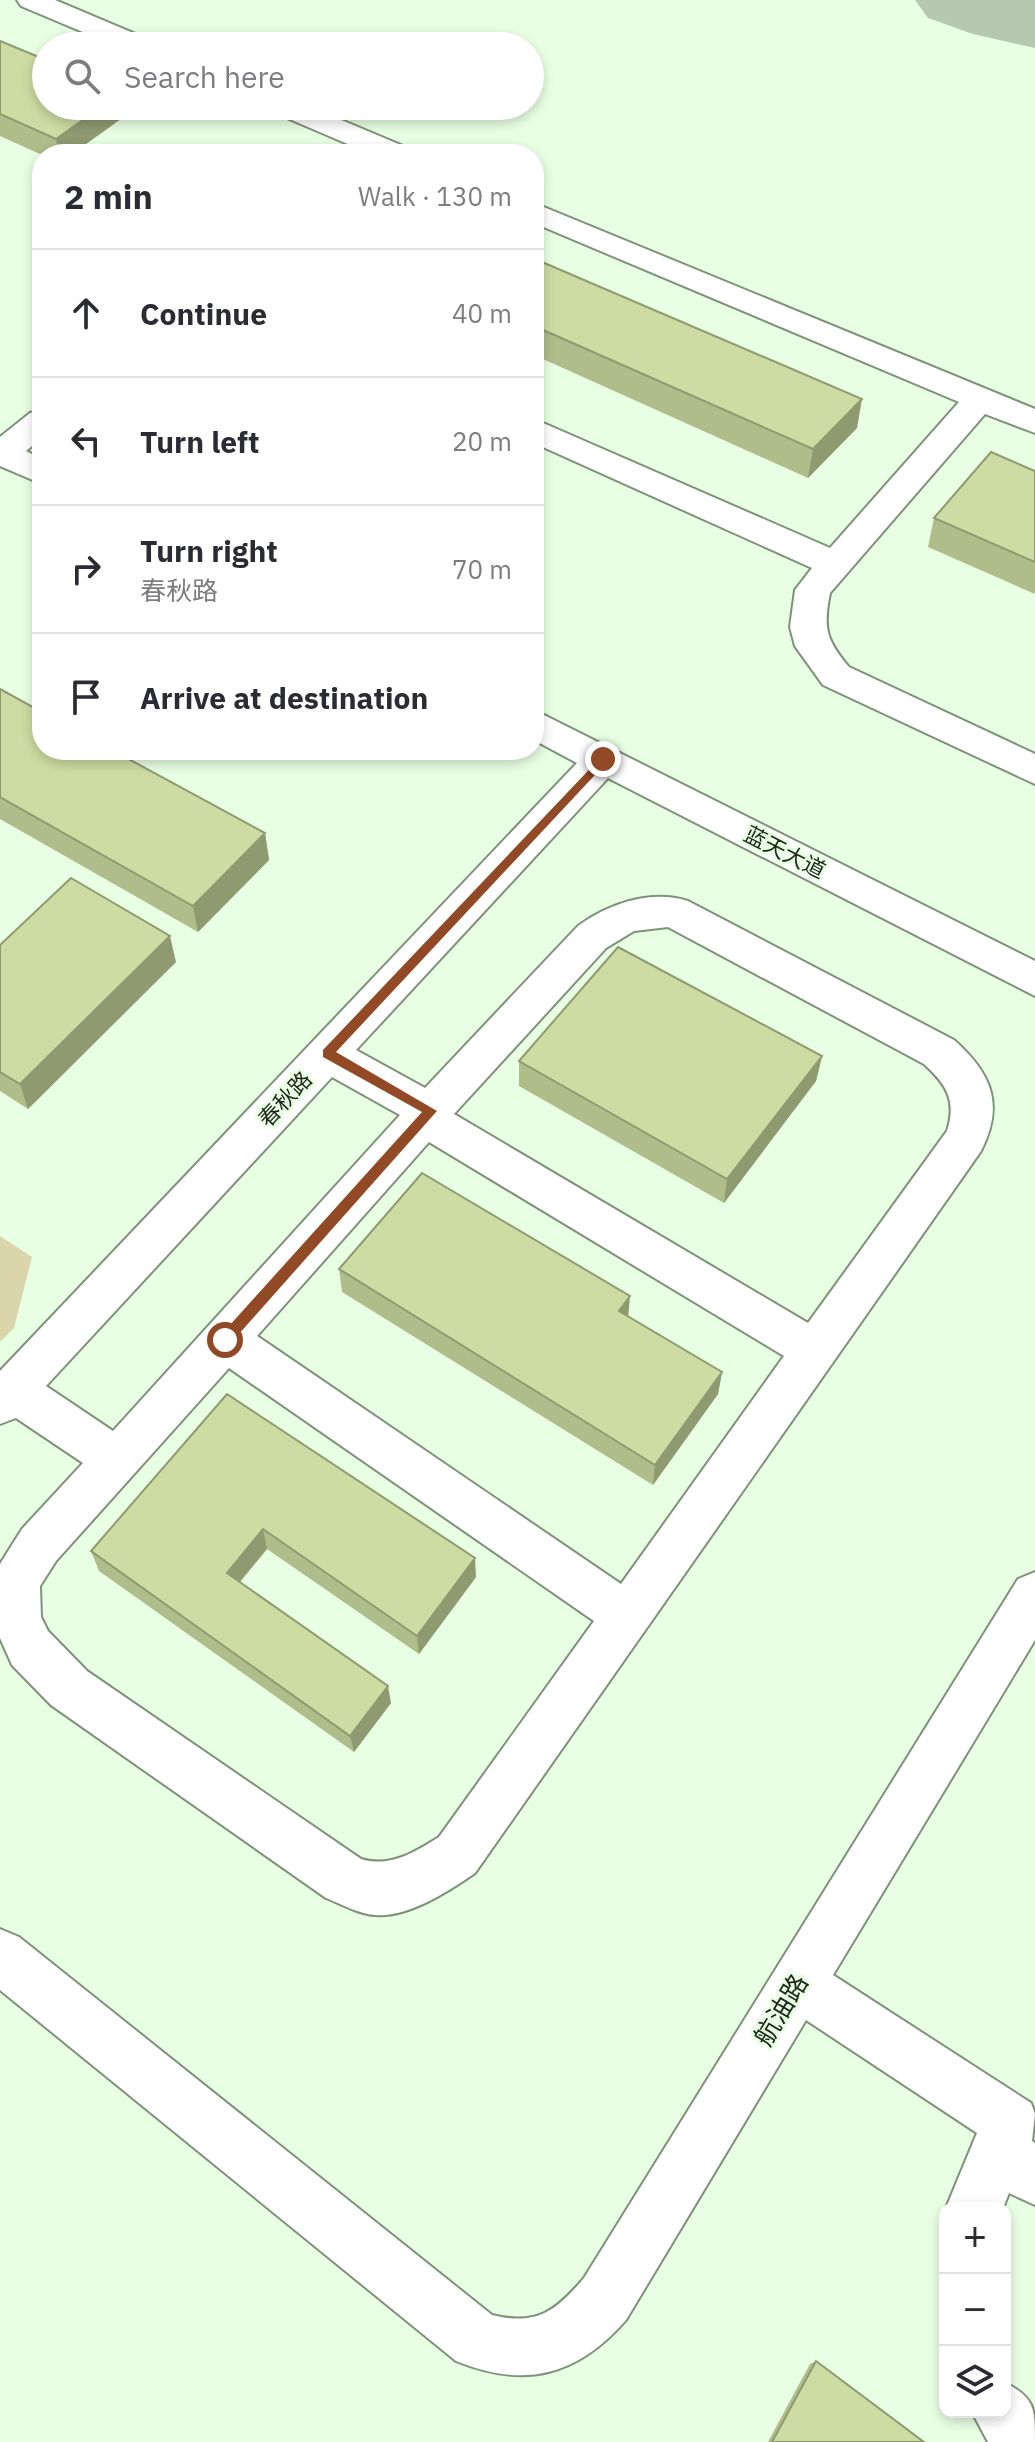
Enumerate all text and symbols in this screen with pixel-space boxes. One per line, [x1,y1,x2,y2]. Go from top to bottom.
search box [32,32,544,120]
icon: search [60,54,104,98]
text: Search here [124,57,285,96]
text: 2 min [64,174,153,218]
text: Walk · 130 m [358,179,512,213]
icon: ahead [64,291,108,335]
text: Continue [140,294,267,333]
text: 40 m [452,296,512,330]
icon: left [64,419,108,463]
text: Turn left [140,422,259,461]
text: 20 m [452,424,512,458]
text: Turn right [140,531,278,570]
icon: right [64,547,108,591]
text: 70 m [452,552,512,586]
text: 春秋路 [140,573,218,607]
icon: arrive [64,675,108,719]
text: Arrive at destination [140,678,428,717]
route end [585,741,621,777]
street label: 蓝天大道 [739,819,831,884]
street label: 春秋路 [252,1065,318,1133]
route start [207,1322,243,1358]
street label: 航油路 [745,1967,815,2052]
map controls [939,2202,1011,2418]
button: + [939,2202,1011,2274]
button: − [939,2274,1011,2346]
button: layers [939,2346,1011,2418]

